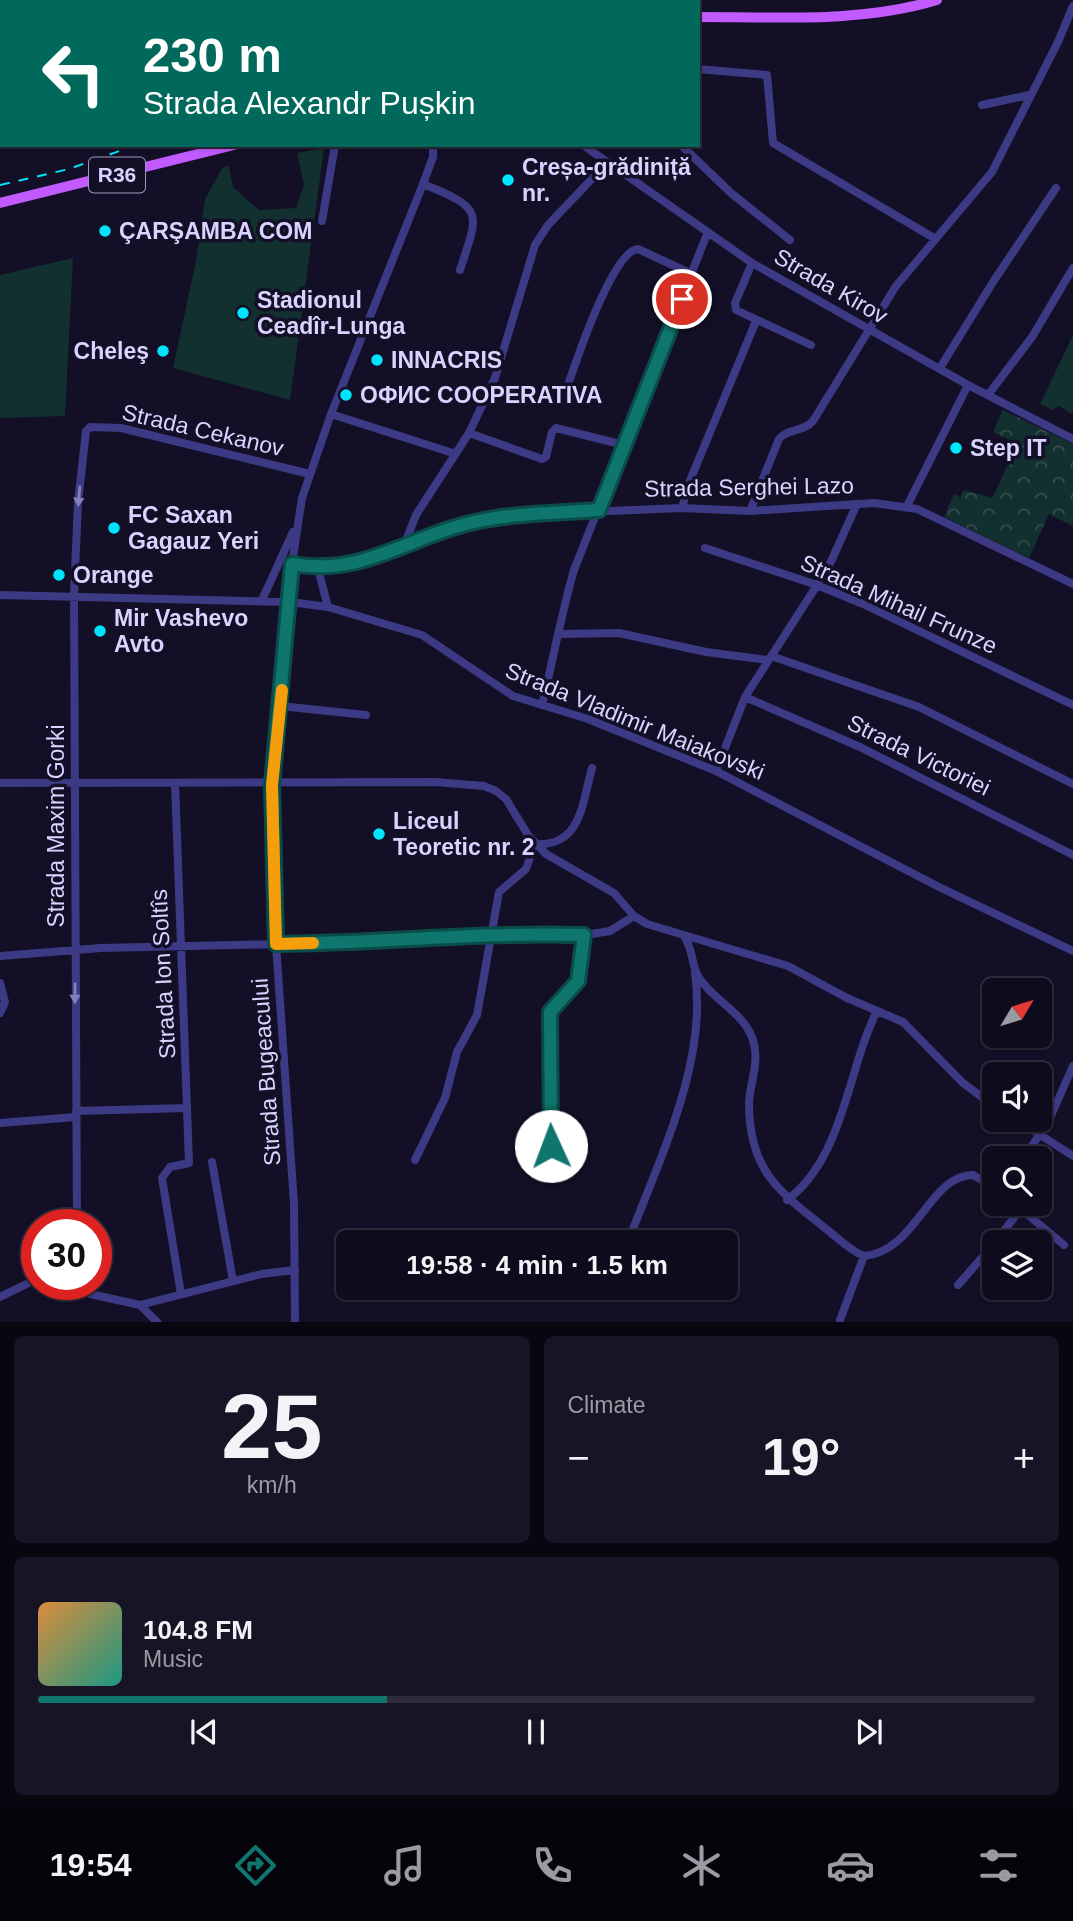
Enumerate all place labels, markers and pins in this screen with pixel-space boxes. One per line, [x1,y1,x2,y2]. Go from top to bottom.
place label: Creșa-grădiniță nr. [522,154,691,206]
marker: Creșa-grădiniță nr. [500,172,516,188]
place label: ÇARŞAMBA COM [119,218,312,244]
marker: ÇARŞAMBA COM [97,223,113,239]
pin [652,269,712,329]
place label: Stadionul Ceadîr-Lunga [257,287,405,339]
marker: Stadionul Ceadîr-Lunga [235,305,251,321]
place label: Cheleş [74,338,149,364]
marker: Cheleş [155,343,171,359]
place label: INNACRIS [391,347,502,373]
marker: INNACRIS [369,352,385,368]
place label: ОФИС COOPERATIVA [360,382,602,408]
marker: ОФИС COOPERATIVA [338,387,354,403]
place label: Step IT [970,435,1047,461]
marker: Step IT [948,440,964,456]
place label: FC Saxan Gagauz Yeri [128,502,259,554]
marker: FC Saxan Gagauz Yeri [106,520,122,536]
place label: Orange [73,562,154,588]
marker: Orange [51,567,67,583]
place label: Mir Vashevo Avto [114,605,248,657]
marker: Mir Vashevo Avto [92,623,108,639]
place label: Liceul Teoretic nr. 2 [393,808,534,860]
marker: Liceul Teoretic nr. 2 [371,826,387,842]

